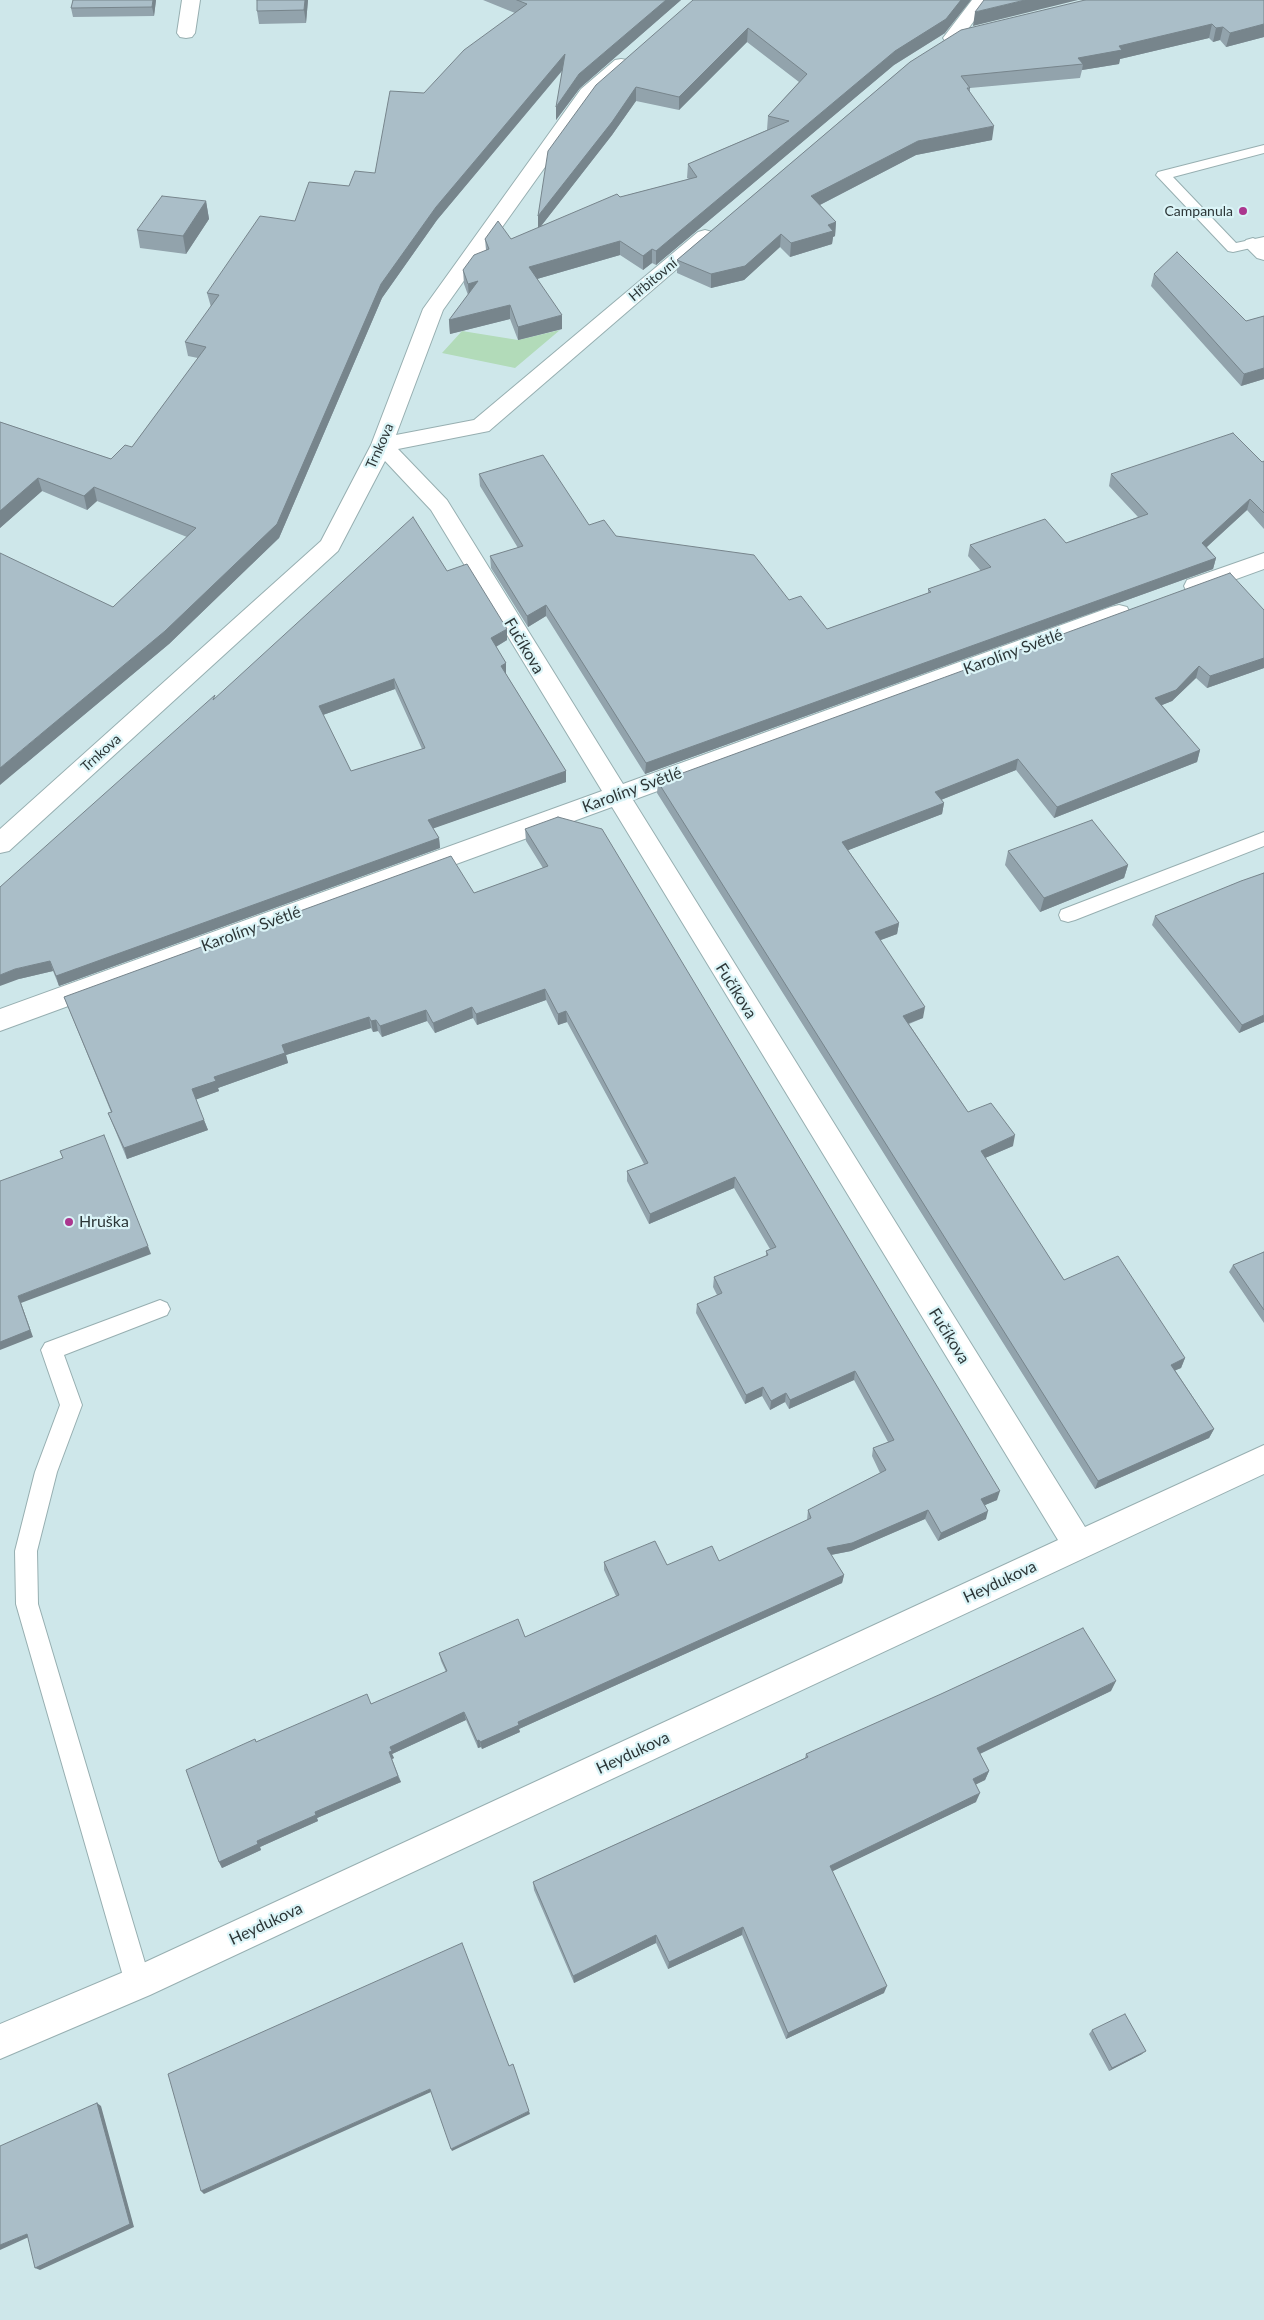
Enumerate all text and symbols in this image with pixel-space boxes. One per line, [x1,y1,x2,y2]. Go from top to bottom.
place label: Campanula [1164,203,1233,219]
marker: Campanula [1237,205,1249,217]
street label: Hřbitovní [625,255,681,305]
street label: Trnkova [363,421,397,471]
street label: Fučíkova [500,615,548,677]
street label: Karolíny Světlé [961,625,1065,679]
street label: Trnkova [77,731,125,775]
street label: Karolíny Světlé [580,763,684,817]
street label: Karolíny Světlé [199,902,303,956]
street label: Fučíkova [712,960,760,1022]
place label: Hruška [79,1212,129,1232]
marker: Hruška [63,1216,75,1228]
street label: Fučíkova [925,1305,973,1367]
street label: Heydukova [960,1557,1040,1607]
street label: Heydukova [593,1728,673,1778]
street label: Heydukova [226,1899,306,1949]

